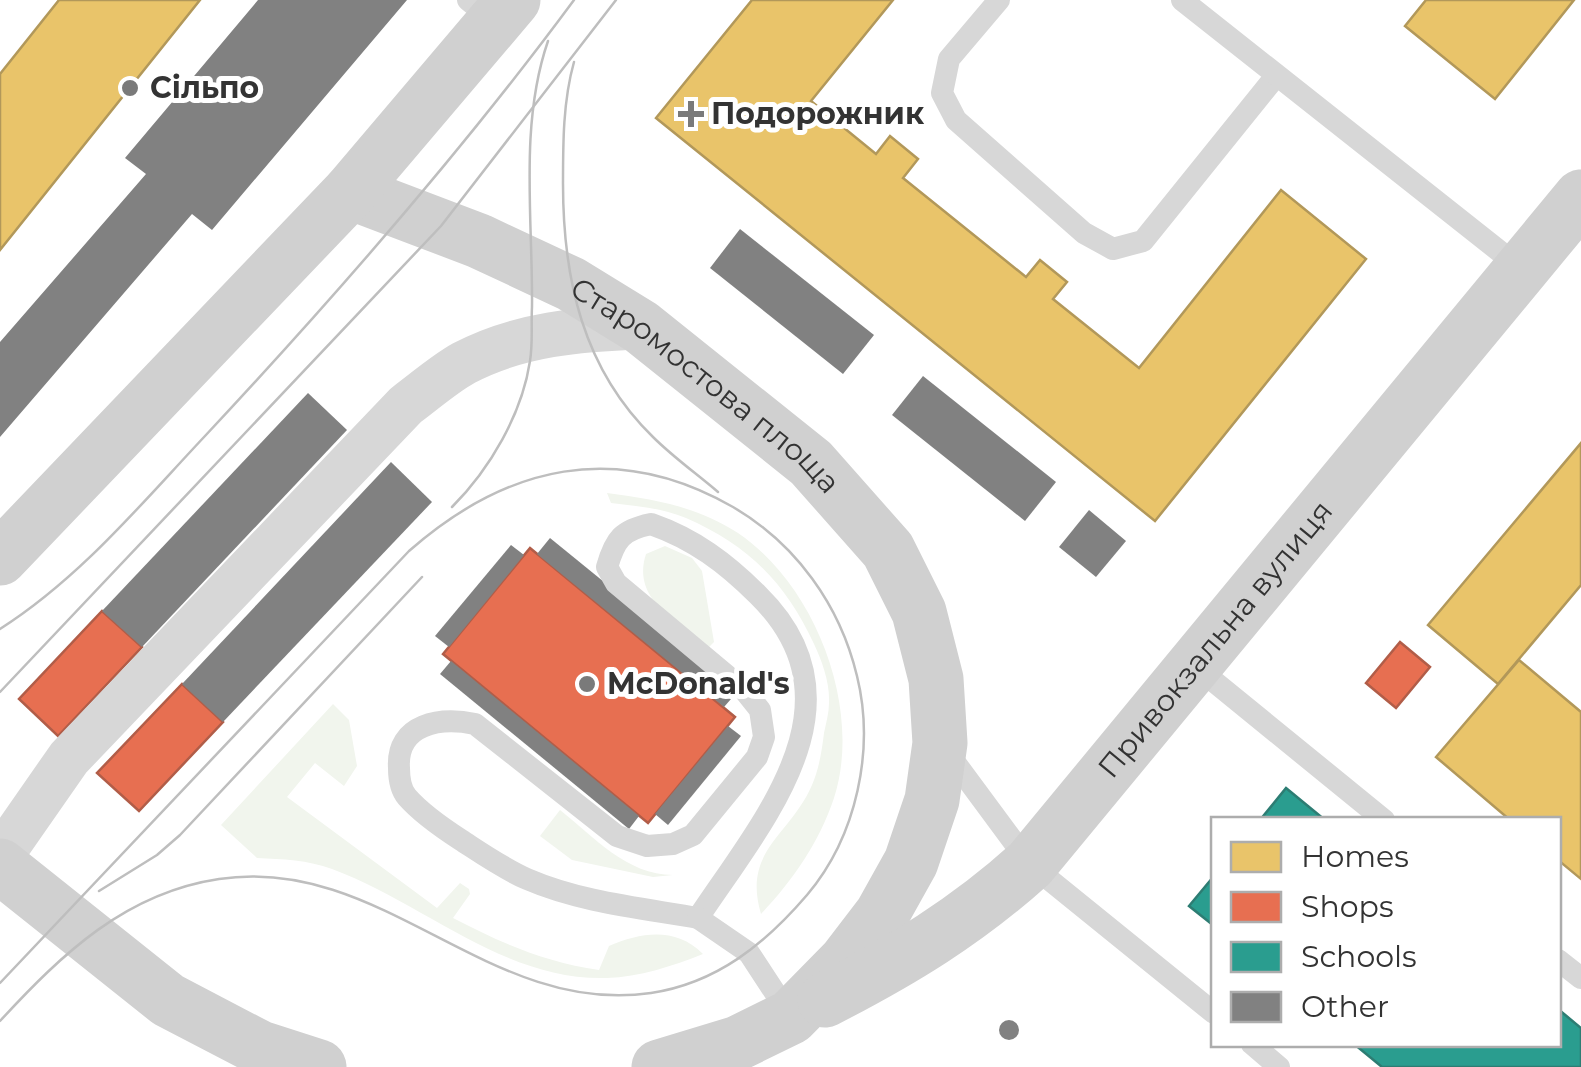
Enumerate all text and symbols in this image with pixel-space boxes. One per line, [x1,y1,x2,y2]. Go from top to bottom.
place label: Сільпо [150,69,259,106]
marker: Сільпо [119,77,141,99]
place label: Подорожник [711,95,925,132]
marker: Подорожник [680,103,702,125]
street label: Старомостова площа [564,269,848,501]
street label: Привокзальна вулиця [1090,493,1340,785]
place label: McDonald's [607,665,790,702]
marker: McDonald's [576,673,598,695]
legend [1211,817,1561,1047]
text: Homes [1301,838,1409,875]
text: Shops [1301,888,1394,925]
text: Schools [1301,938,1417,975]
text: Other [1301,988,1389,1025]

